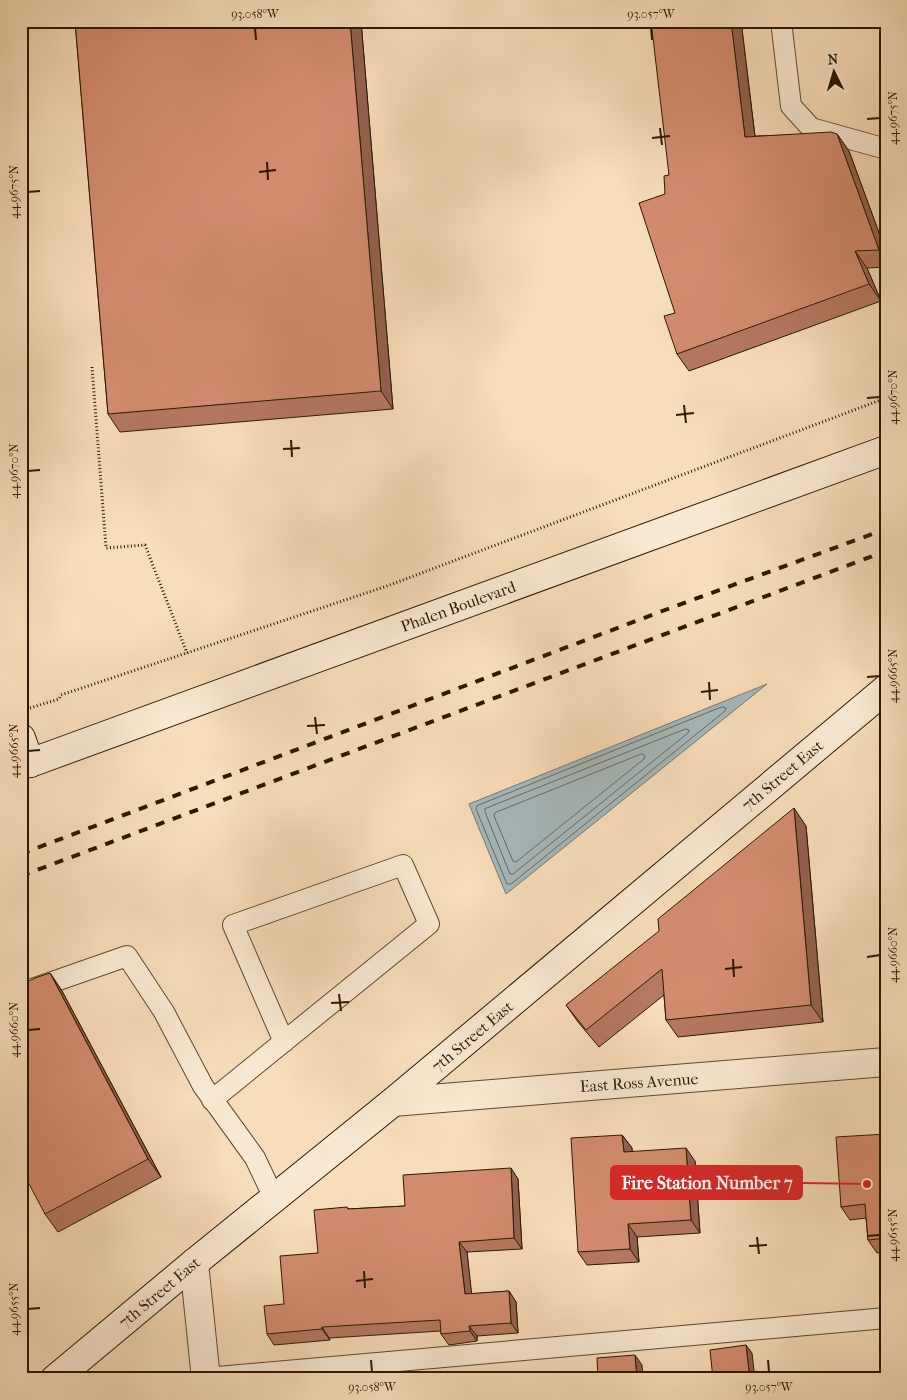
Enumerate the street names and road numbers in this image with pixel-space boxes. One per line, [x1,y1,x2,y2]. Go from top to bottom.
street label: Phalen Boulevard [398,577,519,636]
street label: 7th Street East [738,736,827,815]
street label: 7th Street East [428,997,517,1076]
street label: East Ross Avenue [579,1069,699,1096]
street label: 7th Street East [115,1253,204,1332]

